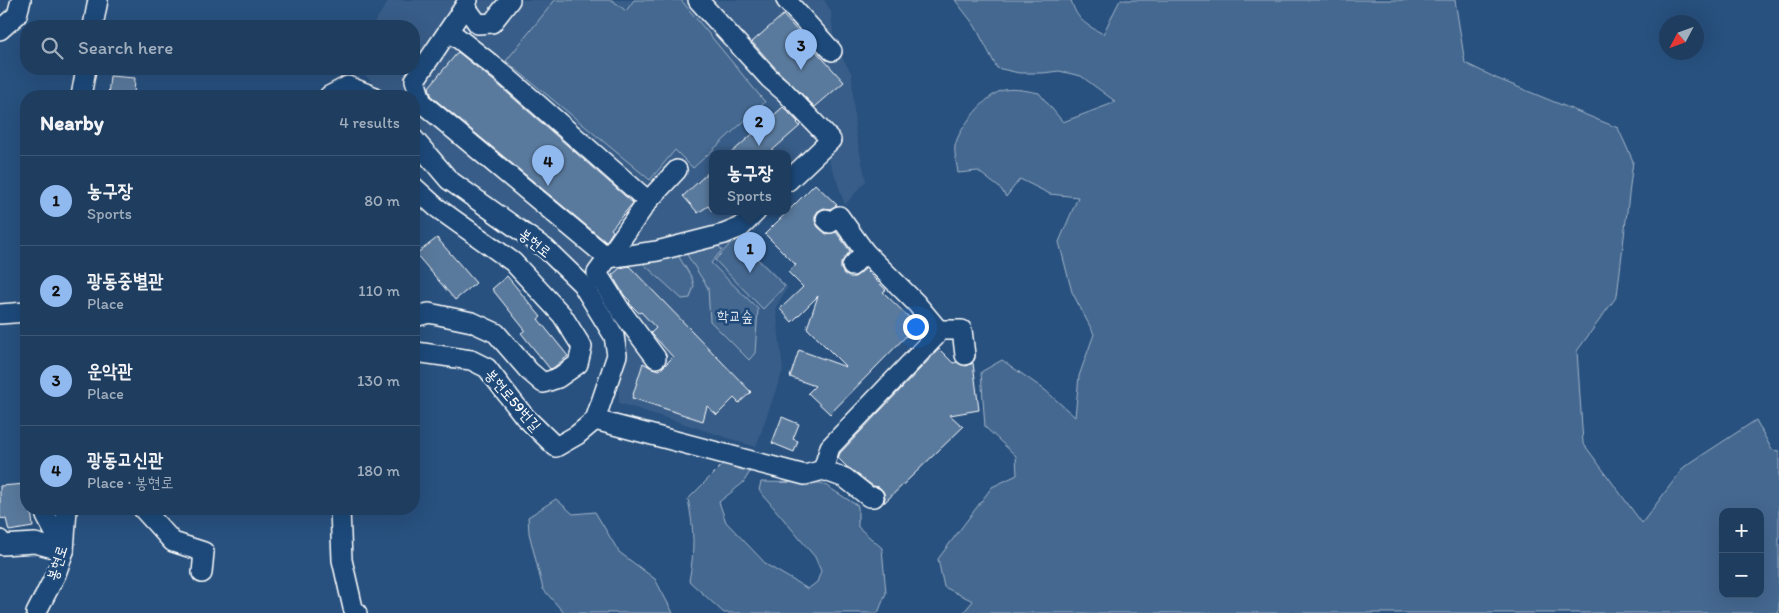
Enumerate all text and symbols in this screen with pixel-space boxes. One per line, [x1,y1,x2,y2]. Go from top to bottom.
north arrow [1659,15,1704,60]
search box [20,20,420,75]
pin: 3 [785,29,817,70]
icon: search [38,34,66,62]
text: Search here [78,36,173,59]
pin: 2 [743,105,775,146]
text: Nearby [40,110,104,135]
text: 4 results [339,113,400,132]
pin: 4 [532,145,564,186]
popup [709,150,791,215]
text: 농구장 [727,161,773,184]
text: 농구장 [87,179,133,202]
text: Sports [727,186,772,205]
text: 1 [52,191,60,210]
text: 80 m [364,191,400,210]
text: Sports [87,204,132,223]
street label: 봉현로 [515,225,555,261]
pin: 1 [734,232,766,273]
text: 광동중별관 [87,269,163,292]
text: 2 [52,281,60,300]
text: 110 m [358,281,400,300]
text: Place [87,294,124,313]
park label: 학교숲 [717,307,753,325]
your location [903,314,929,340]
text: 운악관 [87,359,133,382]
street label: 봉현로59번길 [481,365,545,435]
text: 3 [52,371,60,390]
text: 130 m [357,371,400,390]
text: Place [87,384,124,403]
text: 광동고신관 [87,448,163,471]
text: 4 [51,461,61,480]
text: 180 m [357,461,400,480]
text: Place · 봉현로 [87,473,174,492]
map controls [1719,508,1764,598]
button: + [1719,508,1764,553]
street label: 봉현로 [43,543,71,583]
button: − [1719,553,1764,598]

